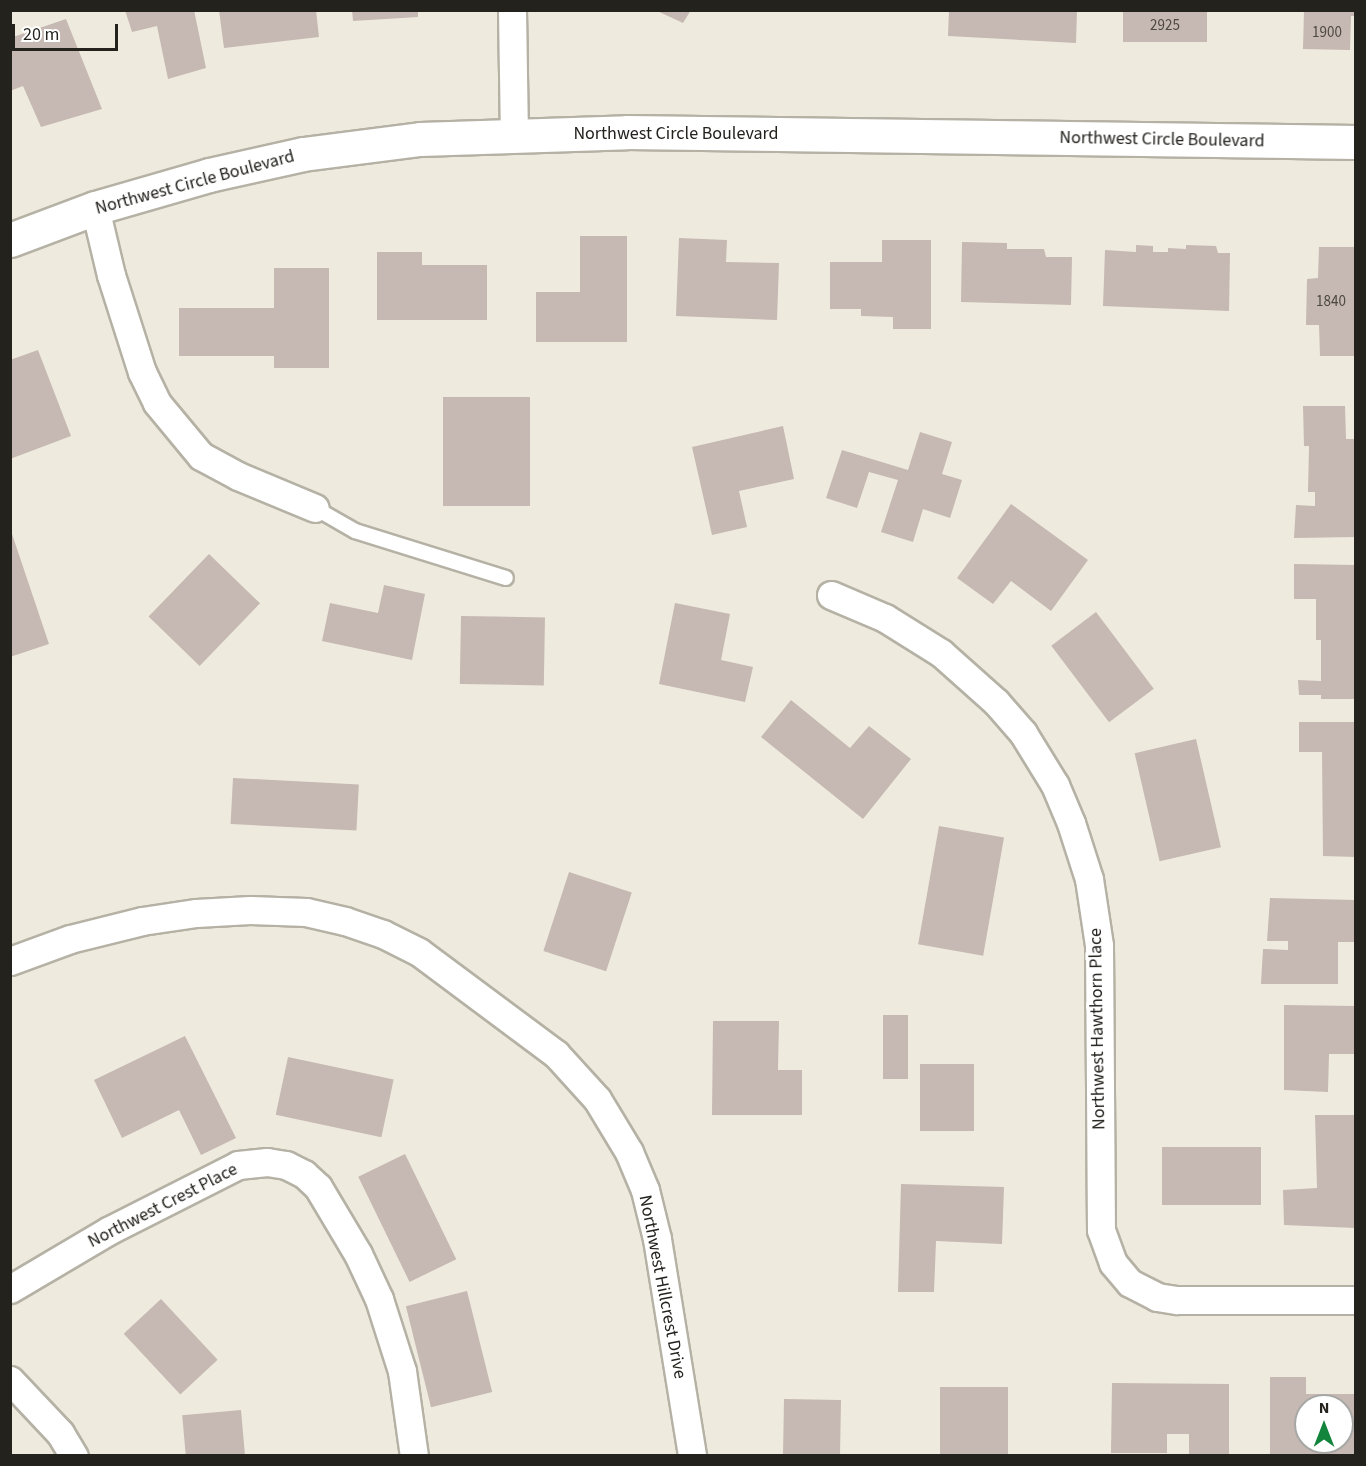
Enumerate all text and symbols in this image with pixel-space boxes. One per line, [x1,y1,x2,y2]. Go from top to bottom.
scale bar [15,12,122,50]
house number: 2925 [1150,17,1180,35]
text: 20 m [23,22,59,47]
house number: 1900 [1312,24,1342,42]
street label: Northwest Circle Boulevard [573,123,779,145]
street label: Northwest Circle Boulevard [1059,127,1265,153]
street label: Northwest Circle Boulevard [93,146,297,220]
house number: 1840 [1316,293,1346,311]
street label: Northwest Hawthorn Place [1085,928,1111,1130]
street label: Northwest Crest Place [85,1159,241,1253]
street label: Northwest Hillcrest Drive [634,1193,690,1381]
north arrow [1294,1394,1354,1454]
text: N [1319,1397,1329,1419]

